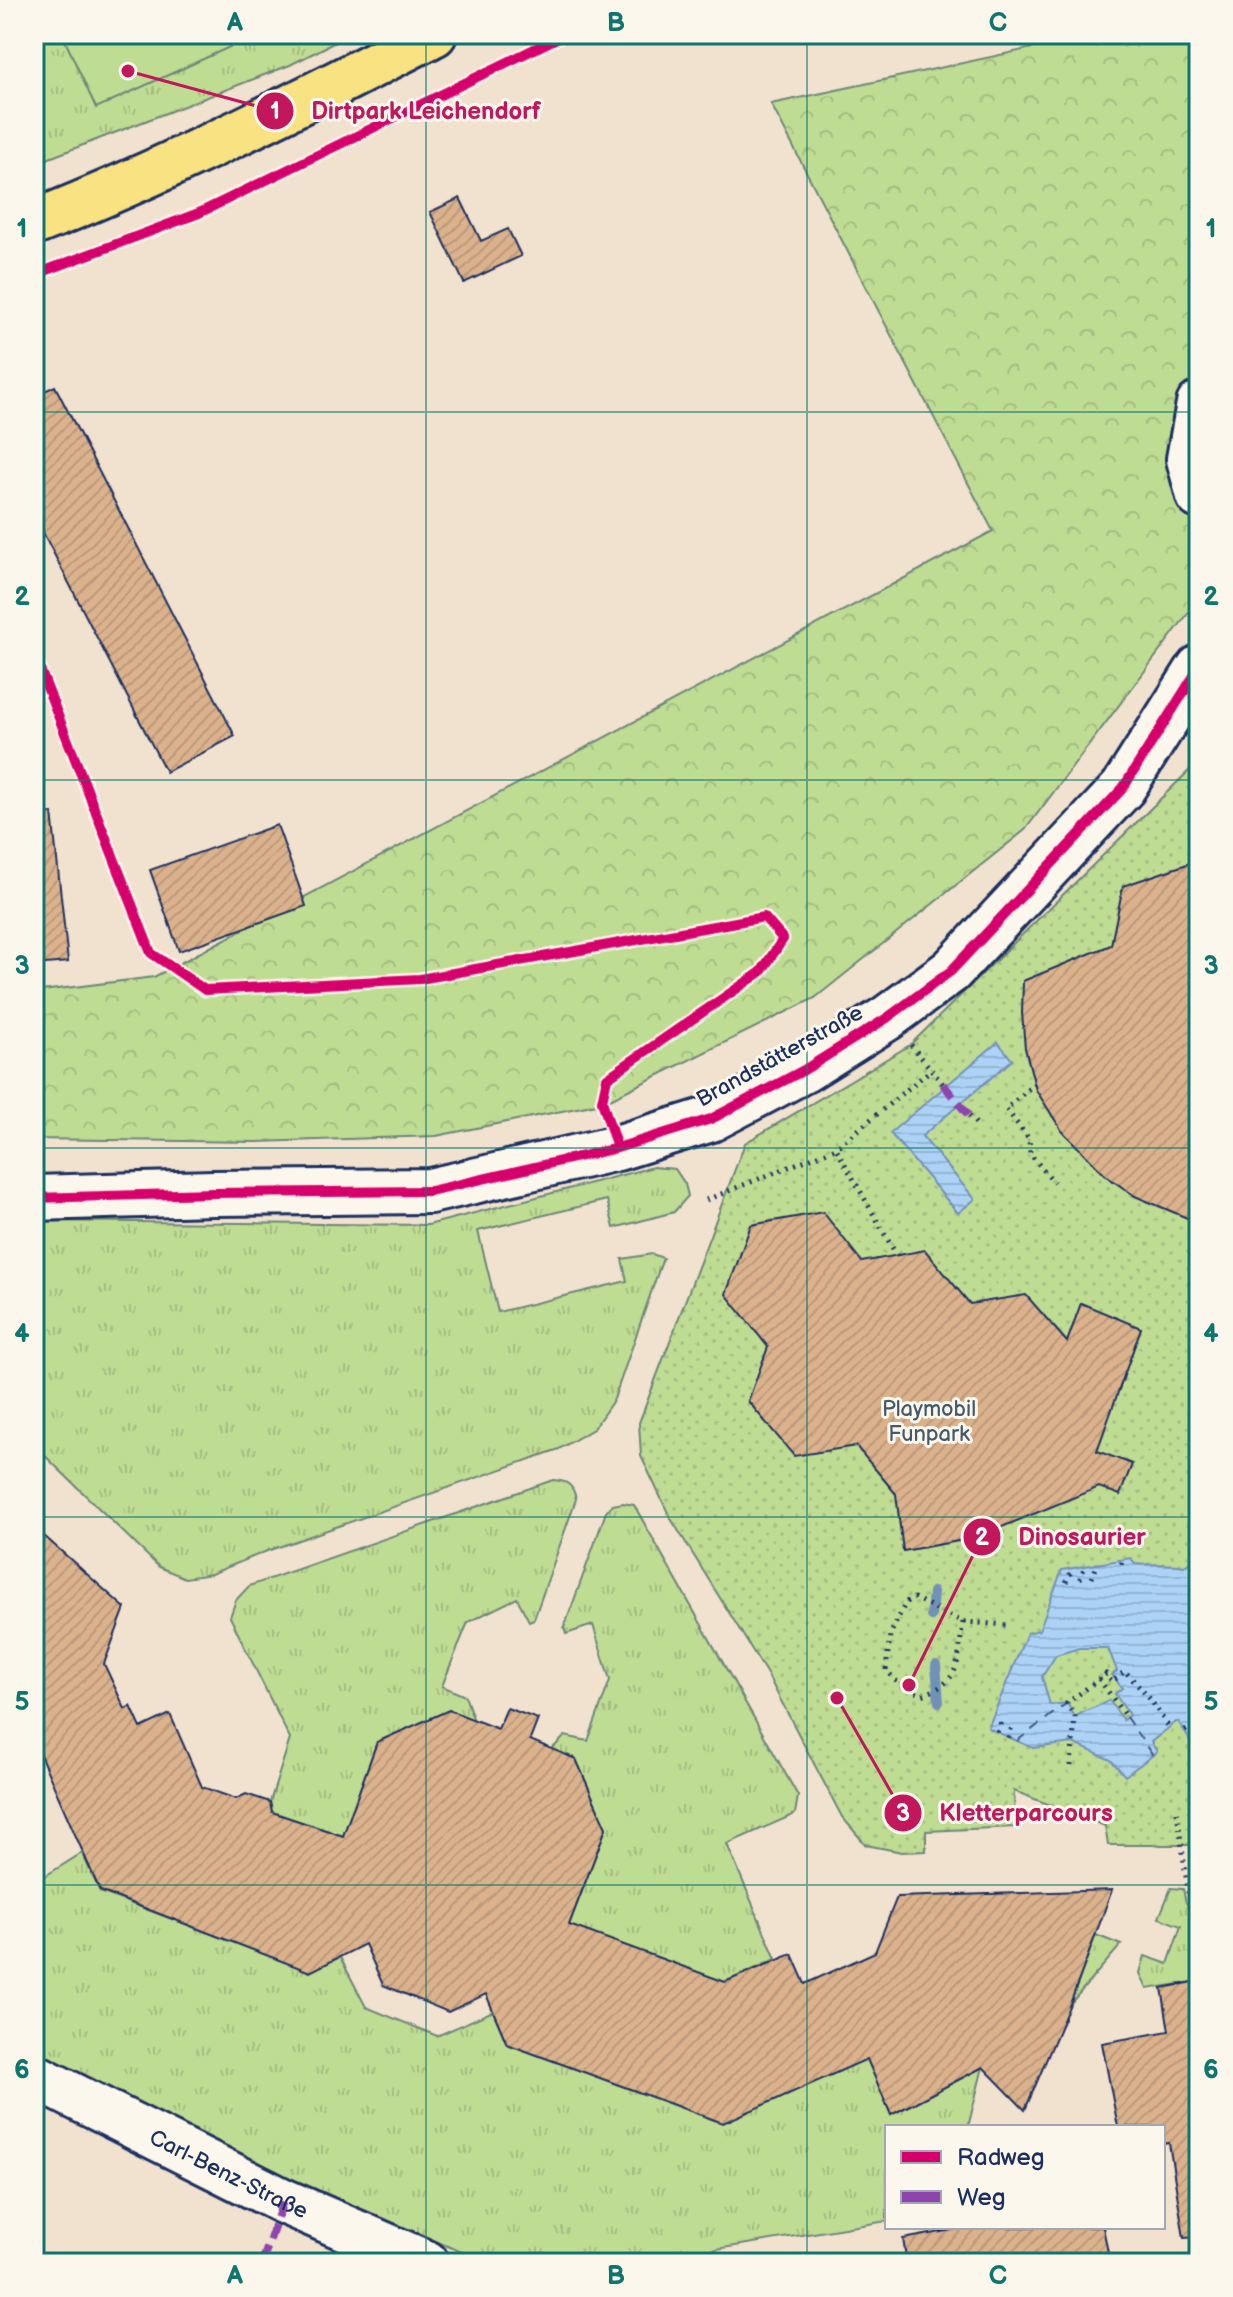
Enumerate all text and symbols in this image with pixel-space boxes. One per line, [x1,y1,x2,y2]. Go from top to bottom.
text: A [226,8,243,39]
text: B [607,8,625,39]
text: C [989,8,1007,39]
callout: Dirtpark Leichendorf [255,87,556,135]
text: 1 [270,97,280,126]
text: Dirtpark Leichendorf [311,97,542,126]
text: 1 [17,214,27,245]
text: 1 [1206,214,1216,245]
text: 2 [14,582,30,613]
text: 2 [1203,582,1219,613]
text: 3 [14,951,30,982]
text: 3 [1203,951,1219,982]
street label: Brandstätterstraße [692,999,868,1113]
text: 4 [14,1319,30,1350]
text: 4 [1203,1319,1219,1350]
park label: Playmobil Funpark [882,1396,976,1448]
callout: Dinosaurier [962,1513,1162,1561]
text: 2 [975,1523,990,1552]
text: Dinosaurier [1018,1523,1146,1552]
text: 5 [14,1687,30,1718]
text: 5 [1203,1687,1219,1718]
callout: Kletterparcours [883,1789,1128,1837]
text: 3 [896,1799,910,1828]
text: Kletterparcours [939,1799,1113,1828]
text: 6 [14,2055,30,2086]
text: 6 [1203,2055,1219,2086]
street label: Carl-Benz-Straße [145,2124,312,2225]
legend [885,2125,1165,2229]
text: Radweg [957,2143,1044,2172]
text: Weg [957,2183,1006,2212]
text: A [226,2261,243,2292]
text: B [607,2261,625,2292]
text: C [989,2261,1007,2292]

